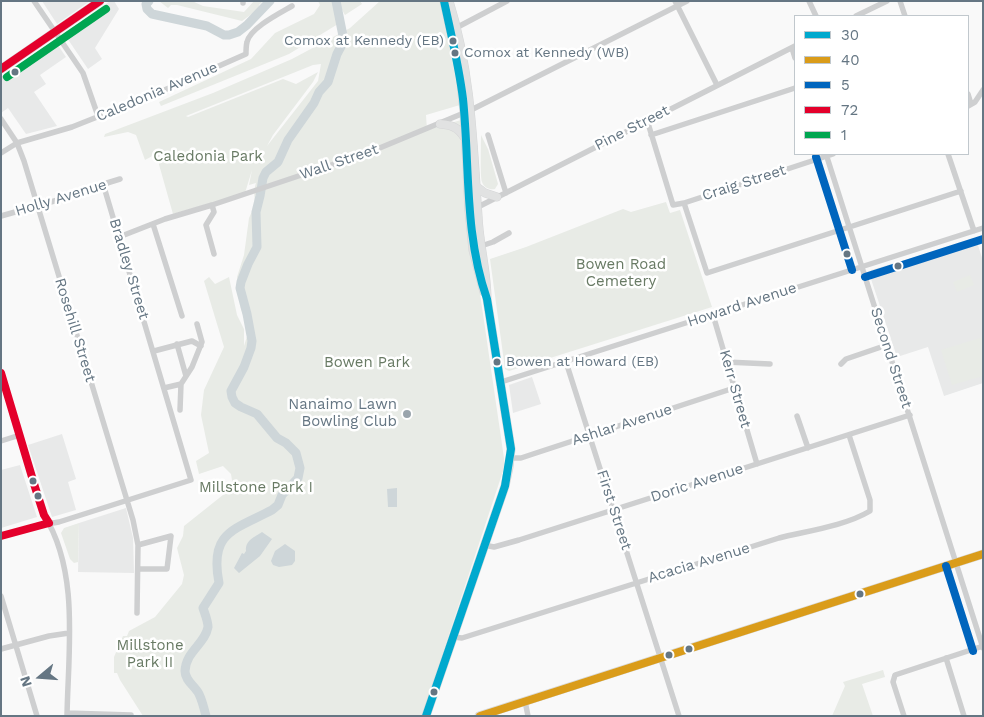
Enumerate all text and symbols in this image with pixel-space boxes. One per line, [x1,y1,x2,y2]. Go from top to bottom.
legend [794,15,969,155]
text: 30 [841,26,859,44]
place label: Comox at Kennedy (EB) [284,33,444,49]
marker: Comox at Kennedy (EB) [448,36,458,46]
place label: Comox at Kennedy (WB) [464,45,629,61]
marker: Comox at Kennedy (WB) [450,48,460,58]
text: 40 [841,51,860,69]
street label: Caledonia Avenue [93,58,221,126]
unlabelled marker [10,67,20,77]
text: 5 [841,76,850,94]
text: 72 [841,101,858,119]
street label: Pine Street [592,102,672,154]
text: 1 [841,126,847,144]
street label: Wall Street [297,140,381,184]
park label: Caledonia Park [153,148,263,166]
street label: Craig Street [700,161,788,205]
street label: Holly Avenue [13,176,109,220]
street label: Bradley Street [105,216,153,322]
unlabelled marker [842,249,852,259]
park label: Bowen Road Cemetery [576,256,666,291]
unlabelled marker [893,261,903,271]
street label: Rosehill Street [51,276,99,384]
street label: Howard Avenue [685,279,799,331]
street label: Second Street [866,305,916,411]
street label: Kerr Street [715,348,755,430]
park label: Bowen Park [324,354,410,372]
place label: Bowen at Howard (EB) [506,354,659,370]
marker: Bowen at Howard (EB) [492,357,502,367]
place label: Nanaimo Lawn Bowling Club [288,396,397,431]
street label: Ashlar Avenue [570,400,674,450]
marker: Nanaimo Lawn Bowling Club [401,408,413,420]
street label: Doric Avenue [648,460,746,506]
street label: First Street [593,468,635,552]
unlabelled marker [28,476,38,486]
park label: Millstone Park I [199,479,313,497]
unlabelled marker [33,491,43,501]
street label: Acacia Avenue [646,539,752,587]
unlabelled marker [855,589,865,599]
park label: Millstone Park II [116,637,184,672]
unlabelled marker [684,644,694,654]
unlabelled marker [664,650,674,660]
north arrow [15,652,65,702]
text: N [17,674,35,689]
unlabelled marker [429,687,439,697]

